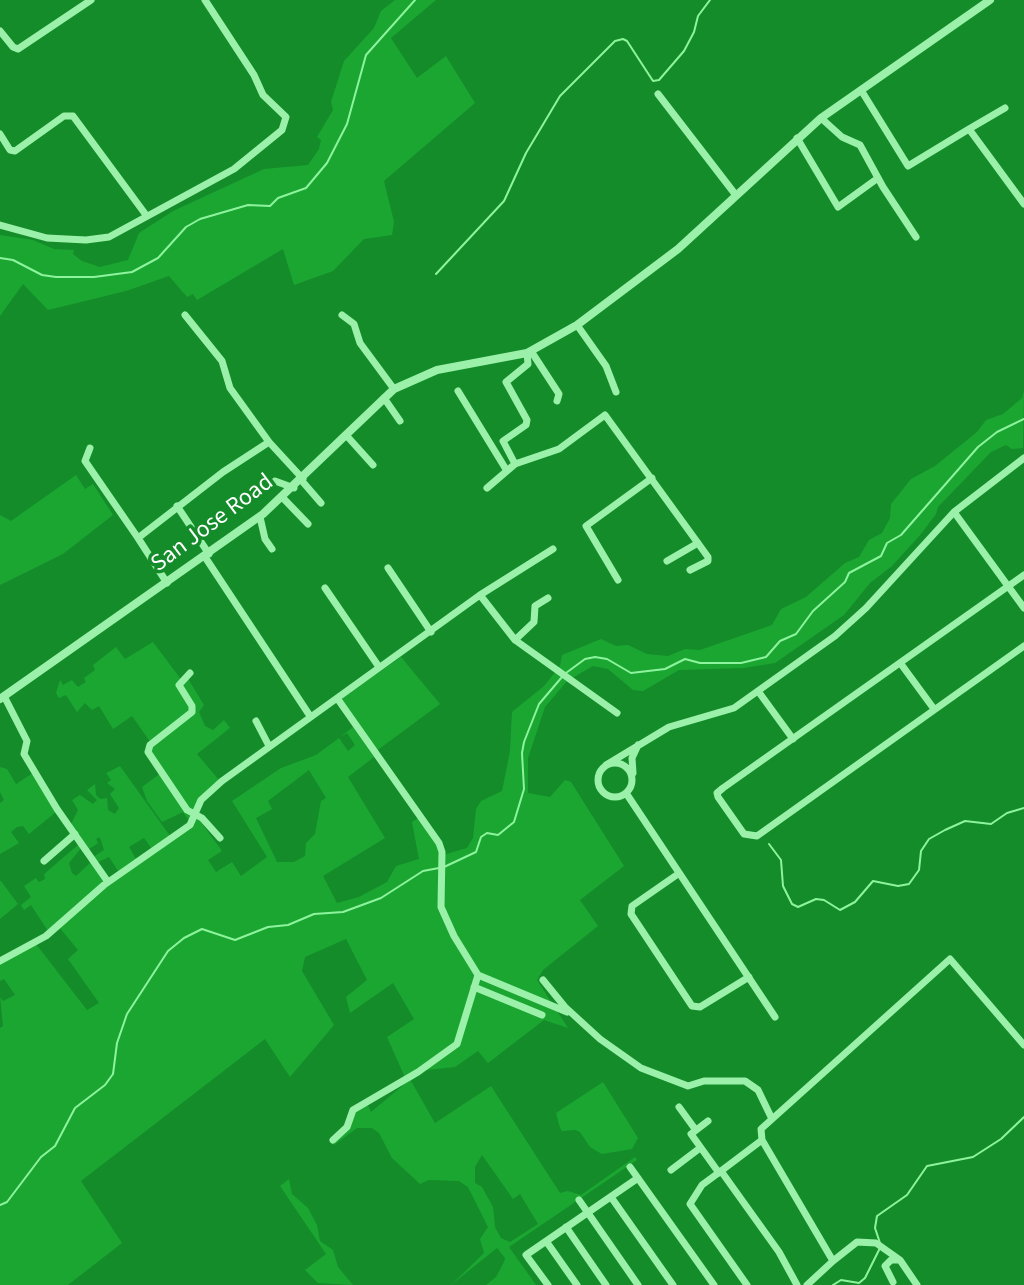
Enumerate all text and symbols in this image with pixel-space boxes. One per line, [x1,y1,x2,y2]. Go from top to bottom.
street label: San Jose Road [146,469,280,579]

